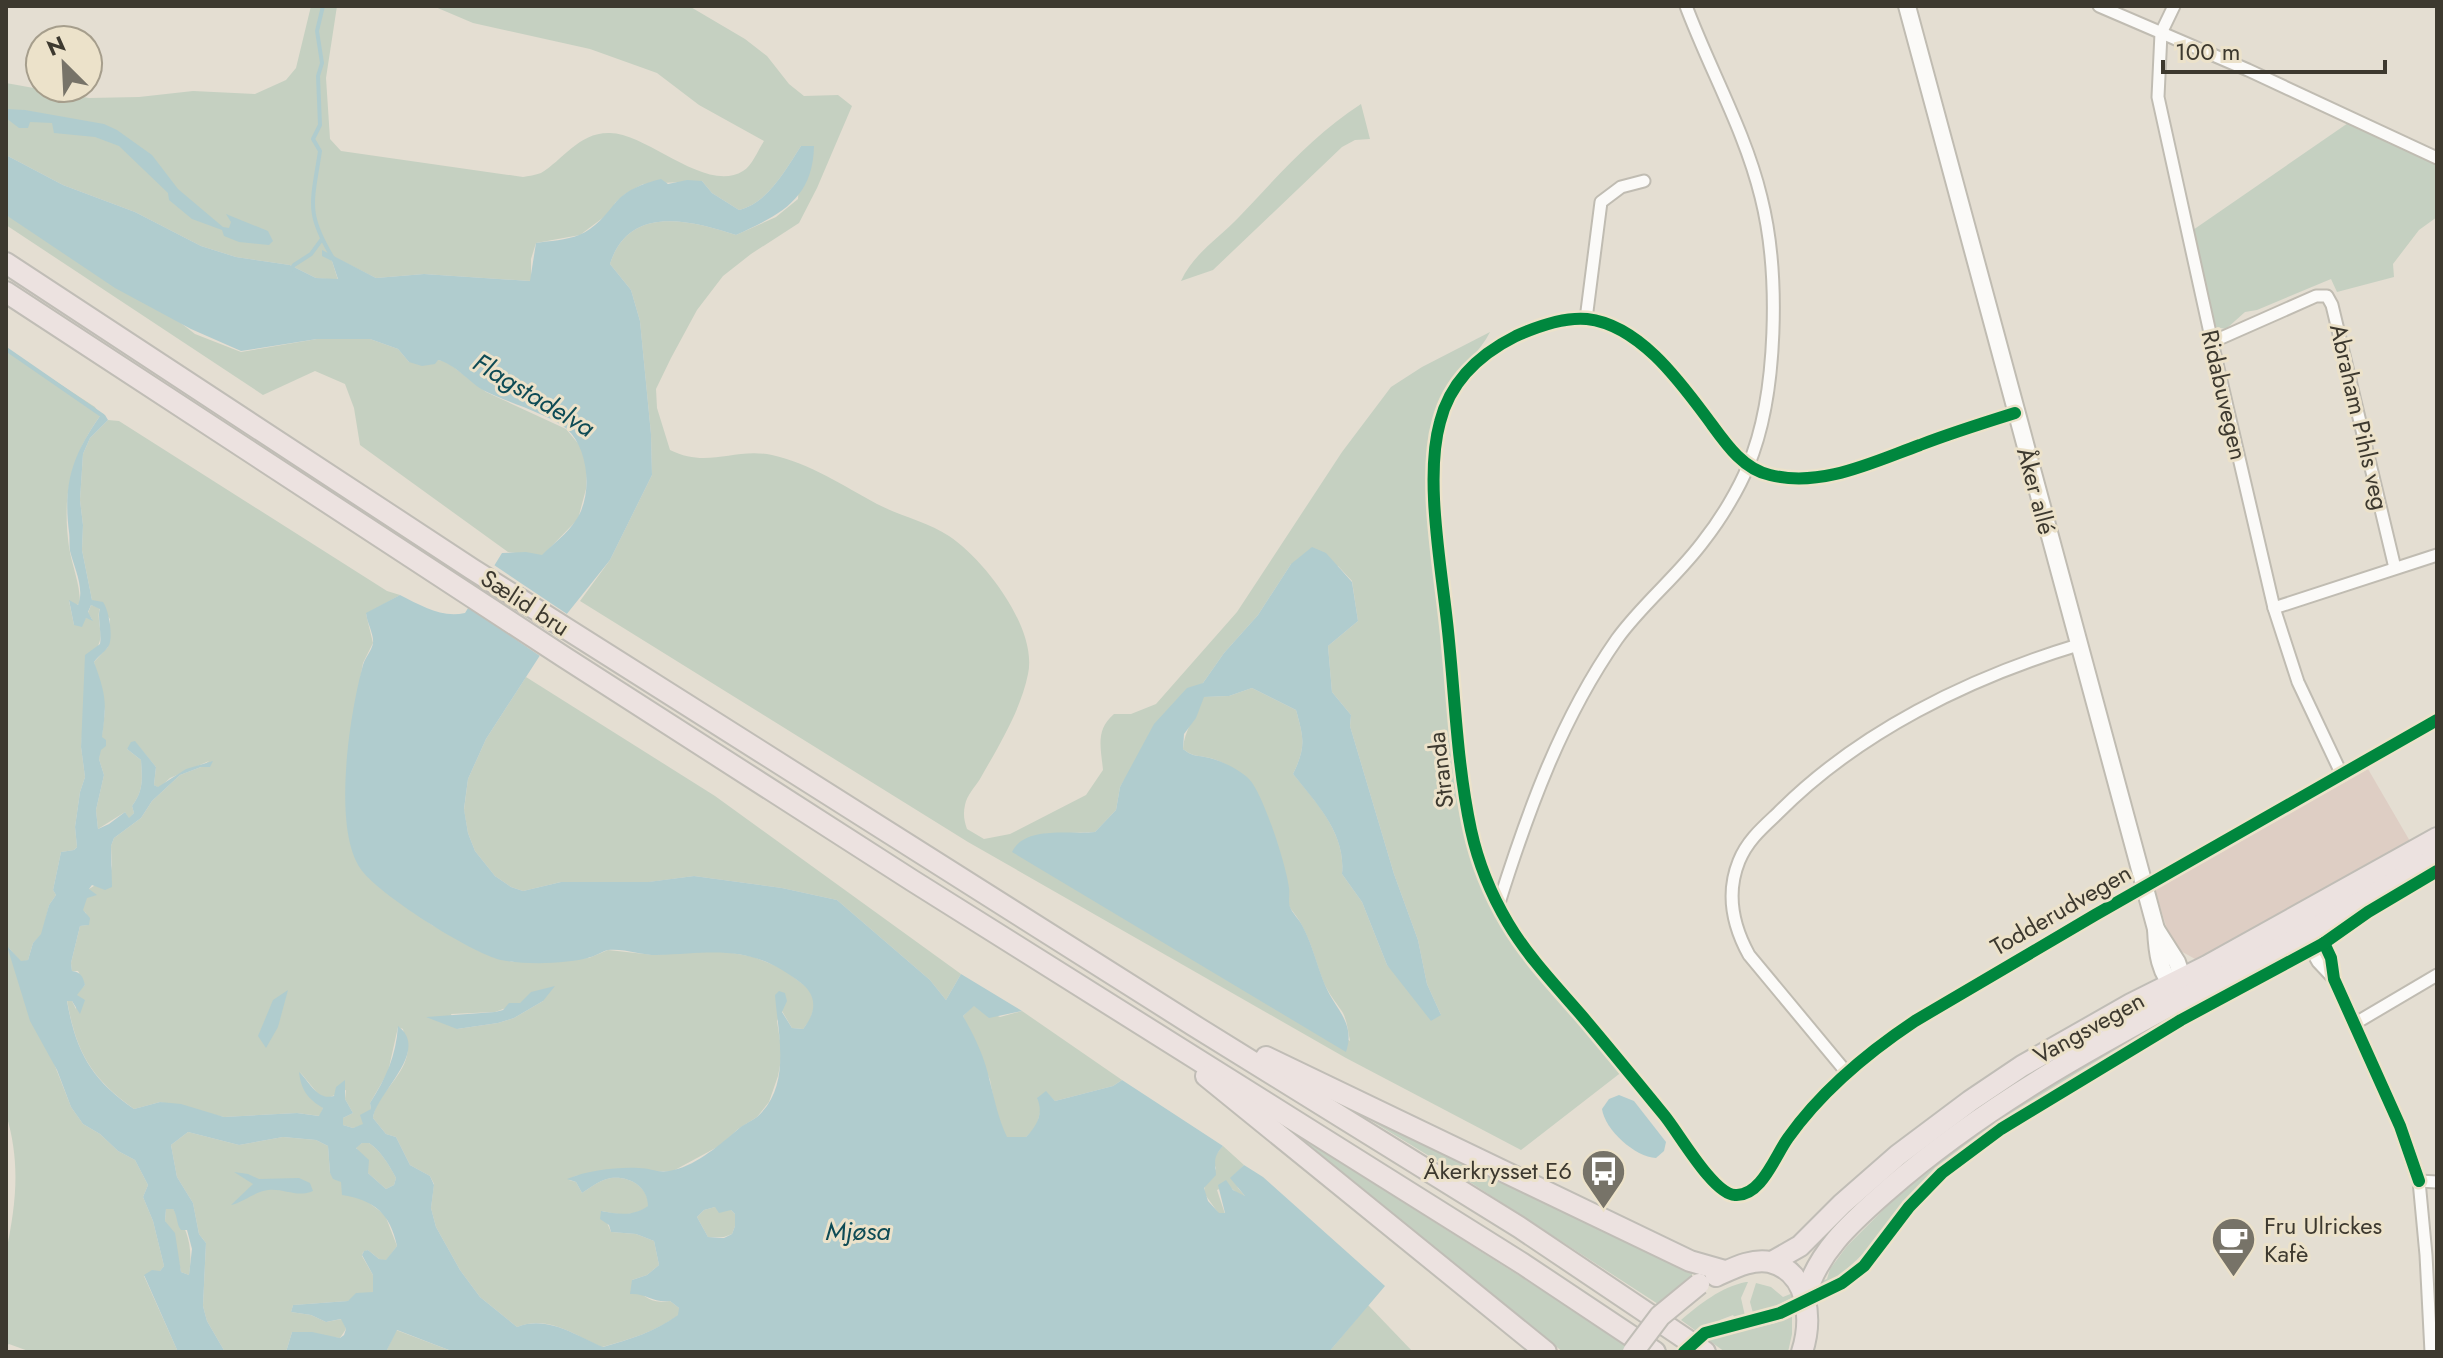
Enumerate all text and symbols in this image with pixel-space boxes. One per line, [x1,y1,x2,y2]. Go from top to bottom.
north arrow [24,24,104,104]
scale bar [2163,24,2385,74]
text: N [41,28,70,64]
text: 100 m [2175,34,2241,69]
street label: Abraham Pihls veg [2321,320,2398,513]
street label: Ridabuvegen [2193,326,2256,463]
water label: Flagstadelva [466,344,603,447]
street label: Åker allé [2008,443,2065,538]
street label: Sælid bru [474,561,577,645]
street label: Stranda [1418,730,1463,810]
street label: Todderudvegen [1984,855,2138,964]
street label: Vangsvegen [2027,983,2151,1072]
bus stop icon: Åkerkrysset E6 [1579,1147,1627,1210]
place label: Åkerkrysset E6 [1424,1153,1572,1188]
place label: Fru Ulrickes Kafè [2264,1208,2382,1271]
water label: Mjøsa [825,1212,891,1250]
cafe icon: Fru Ulrickes Kafè [2209,1216,2257,1279]

